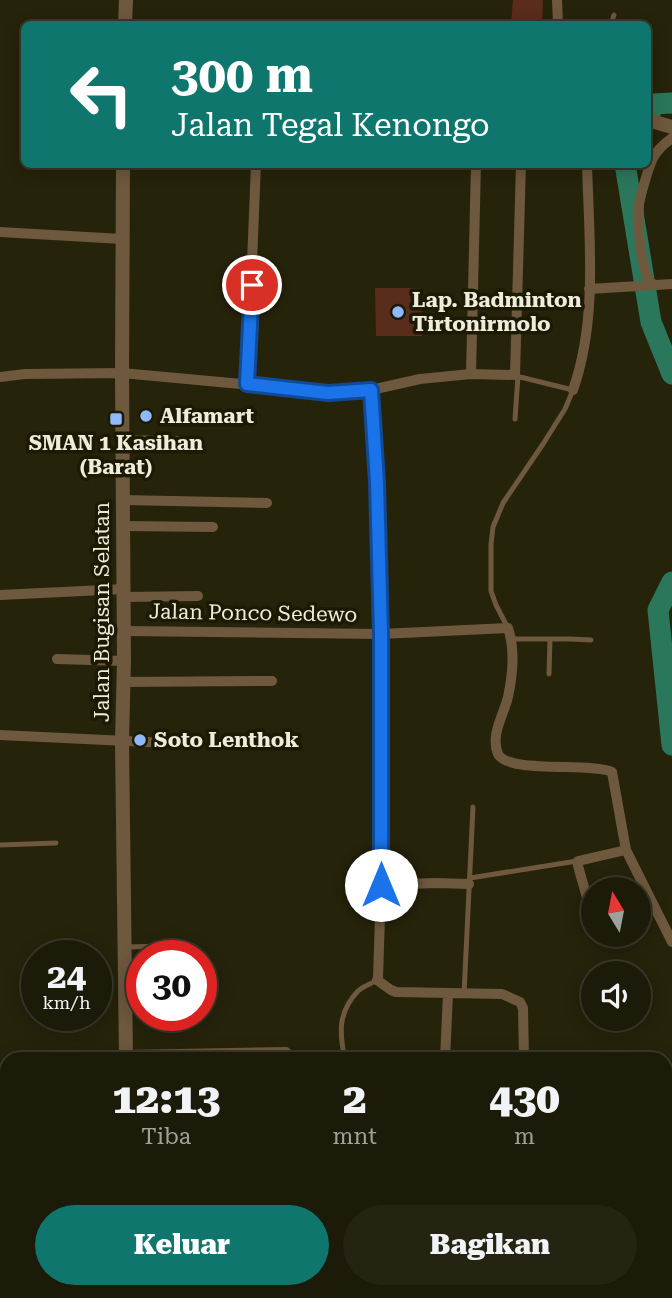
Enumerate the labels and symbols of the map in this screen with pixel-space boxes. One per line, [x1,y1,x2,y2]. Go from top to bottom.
pin [222,255,282,315]
place label: Lap. Badminton Tirtonirmolo [412,288,582,336]
marker: Lap. Badminton Tirtonirmolo [390,304,406,320]
place label: Alfamart [160,404,254,428]
marker: Alfamart [138,408,154,424]
marker: SMAN 1 Kasihan (Barat) [108,411,124,427]
place label: SMAN 1 Kasihan (Barat) [29,431,203,479]
street label: Jalan Bugisan Selatan [90,501,114,722]
street label: Jalan Ponco Sedewo [149,599,357,627]
place label: Soto Lenthok [154,728,299,752]
marker: Soto Lenthok [132,732,148,748]
position arrow [344,848,418,922]
north arrow [581,877,651,947]
speed limit sign: 30 [126,940,217,1031]

